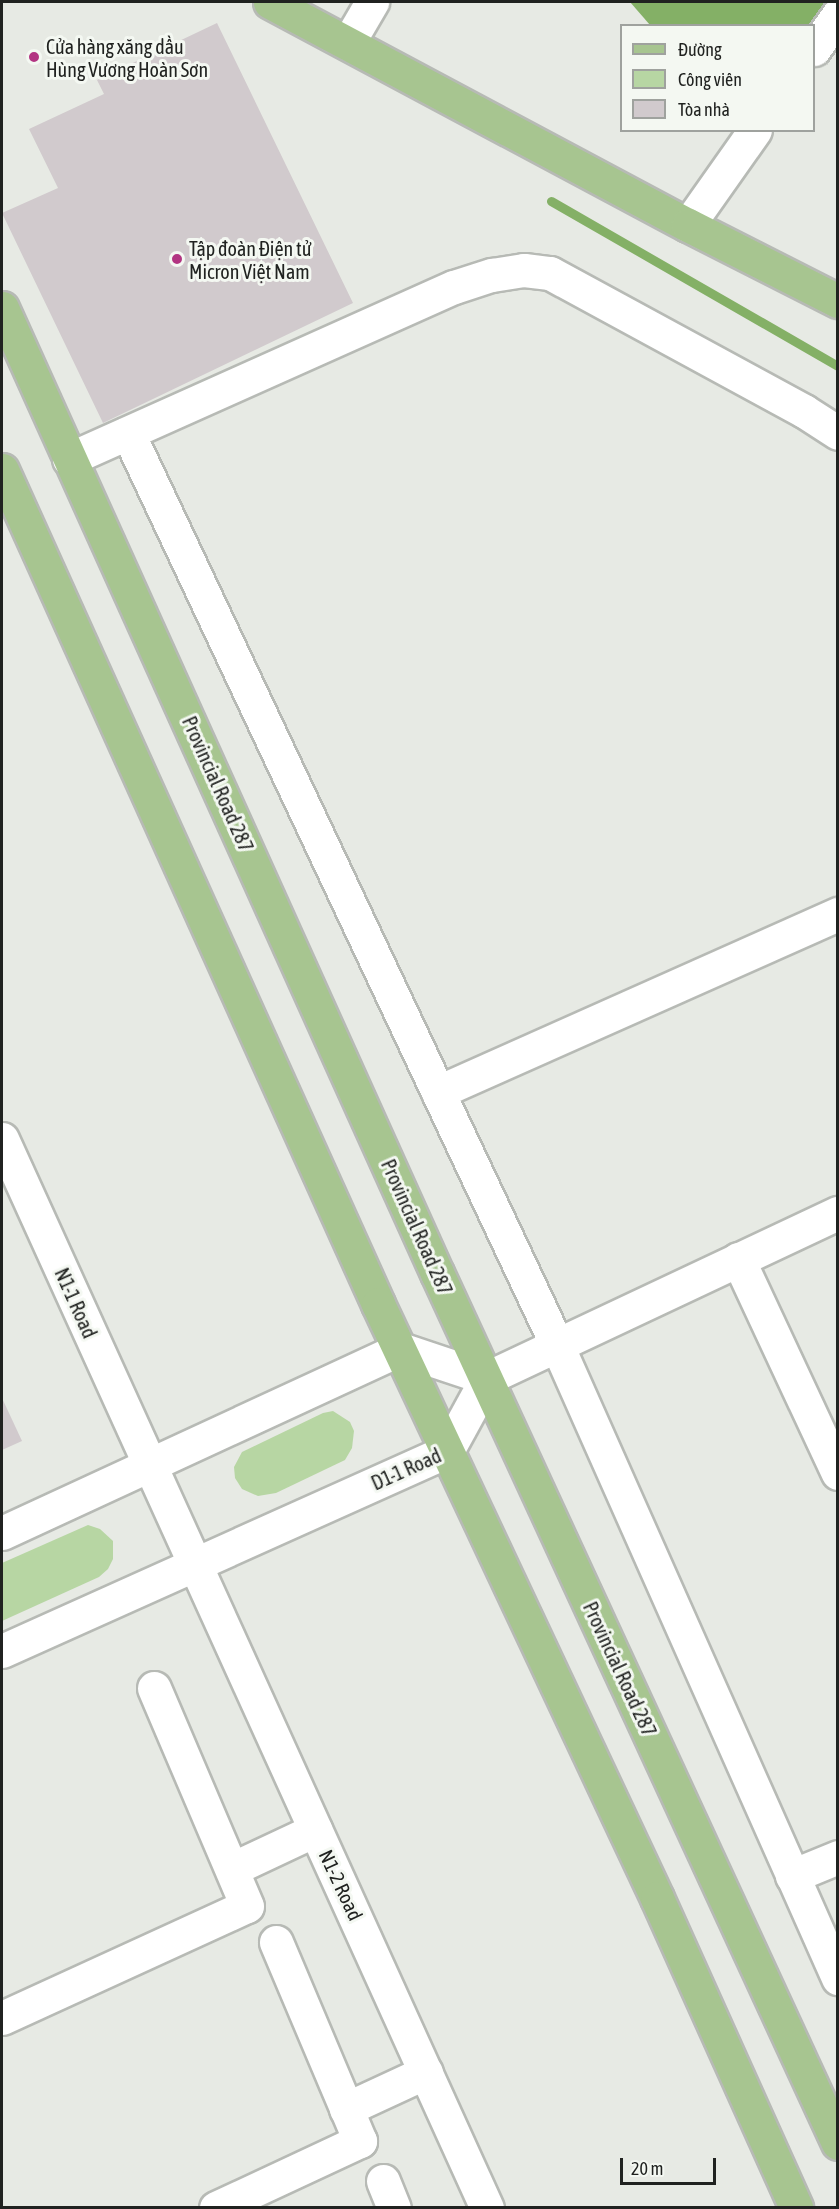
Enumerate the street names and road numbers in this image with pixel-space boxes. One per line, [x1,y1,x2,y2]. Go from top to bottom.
street label: Provincial Road 287 [177,712,259,856]
street label: Provincial Road 287 [376,1155,458,1299]
street label: N1-1 Road [50,1264,102,1342]
street label: D1-1 Road [367,1443,445,1495]
street label: Provincial Road 287 [578,1598,662,1740]
street label: N1-2 Road [314,1846,368,1924]

